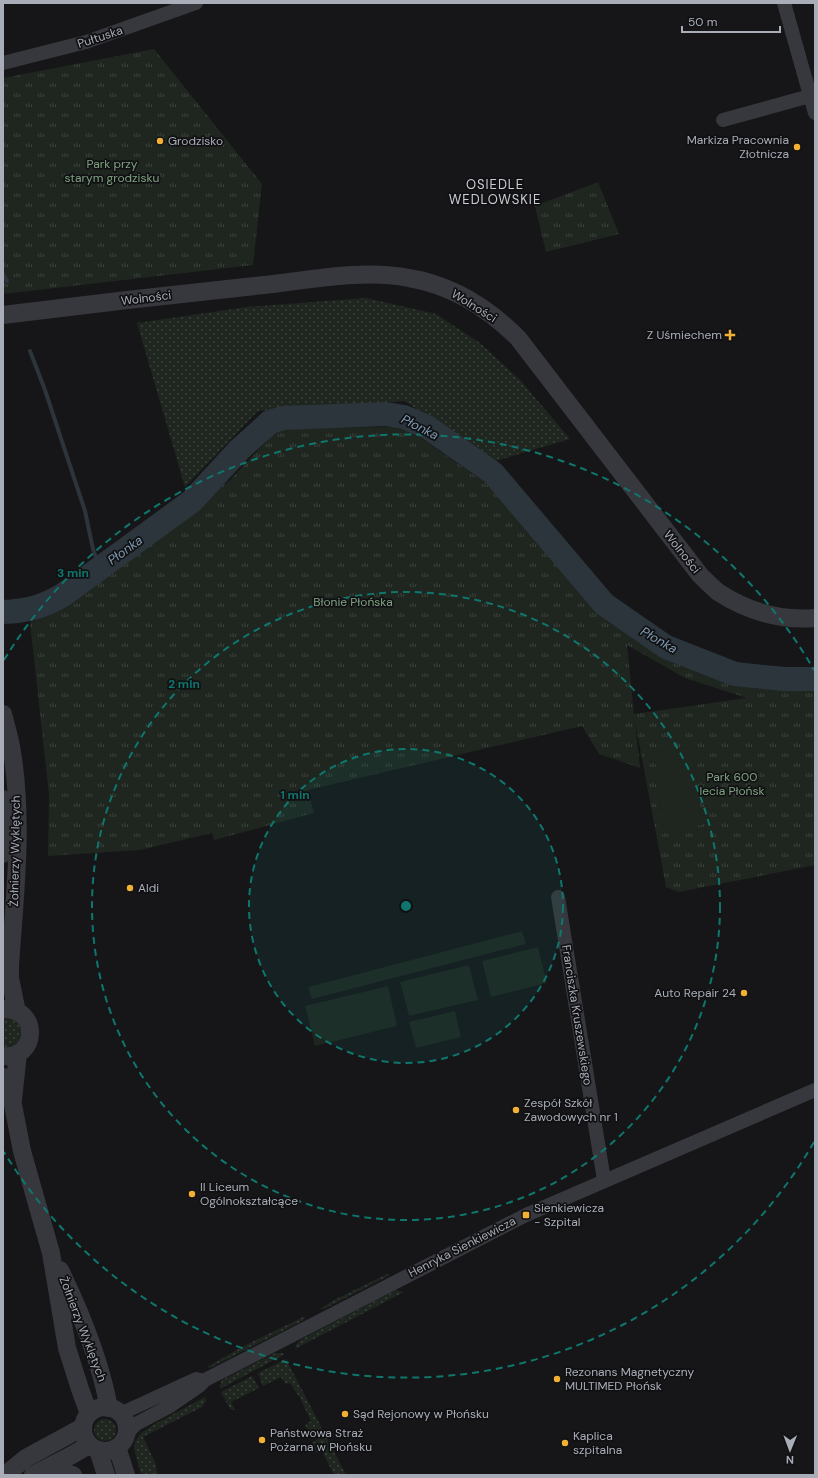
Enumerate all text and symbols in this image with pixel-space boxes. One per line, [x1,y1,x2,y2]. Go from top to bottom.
scale bar [682,8,780,34]
text: 50 m [688,14,717,30]
street label: Pułtuska [75,22,125,52]
place label: Markiza Pracownia Złotnicza [687,132,789,162]
place label: Grodzisko [168,133,223,149]
marker: Grodzisko [155,136,165,146]
marker: Markiza Pracownia Złotnicza [792,142,802,152]
park label: Park przy starym grodzisku [65,156,160,186]
district label: OSIEDLE WEDLOWSKIE [449,176,541,208]
street label: Wolności [448,286,500,326]
street label: Wolności [120,287,172,309]
place label: Z Uśmiechem [647,327,722,343]
marker: Z Uśmiechem [725,330,735,340]
water label: Płonka [399,410,441,444]
street label: Wolności [660,527,704,577]
water label: Płonka [104,531,146,569]
text: 3 min [57,565,89,581]
park label: Błonie Płońska [313,594,393,610]
water label: Płonka [638,623,680,657]
text: 2 min [168,676,200,692]
park label: Park 600 lecia Płońsk [699,769,765,799]
text: 1 min [280,787,310,803]
street label: Żołnierzy Wyklętych [6,795,24,907]
place label: Aldi [138,880,159,896]
marker: Aldi [125,883,135,893]
centre of rings [399,899,413,913]
street label: Franciszka Kruszewskiego [558,944,596,1086]
place label: Auto Repair 24 [654,985,736,1001]
marker: Auto Repair 24 [739,988,749,998]
place label: Zespół Szkół Zawodowych nr 1 [524,1095,618,1125]
marker: Zespół Szkół Zawodowych nr 1 [511,1105,521,1115]
place label: II Liceum Ogólnokształcące [200,1179,298,1209]
marker: II Liceum Ogólnokształcące [187,1189,197,1199]
place label: Sienkiewicza - Szpital [534,1200,604,1230]
marker: Sienkiewicza - Szpital [521,1210,531,1220]
street label: Henryka Sienkiewicza [405,1213,519,1281]
street label: Żołnierzy Wyklętych [56,1274,110,1384]
place label: Rezonans Magnetyczny MULTIMED Płońsk [565,1364,694,1394]
marker: Rezonans Magnetyczny MULTIMED Płońsk [552,1374,562,1384]
place label: Sąd Rejonowy w Płońsku [353,1406,489,1422]
marker: Sąd Rejonowy w Płońsku [340,1409,350,1419]
place label: Państwowa Straż Pożarna w Płońsku [270,1425,372,1455]
place label: Kaplica szpitalna [573,1428,622,1458]
north arrow [770,1430,810,1470]
marker: Państwowa Straż Pożarna w Płońsku [257,1435,267,1445]
marker: Kaplica szpitalna [560,1438,570,1448]
text: N [786,1453,794,1467]

